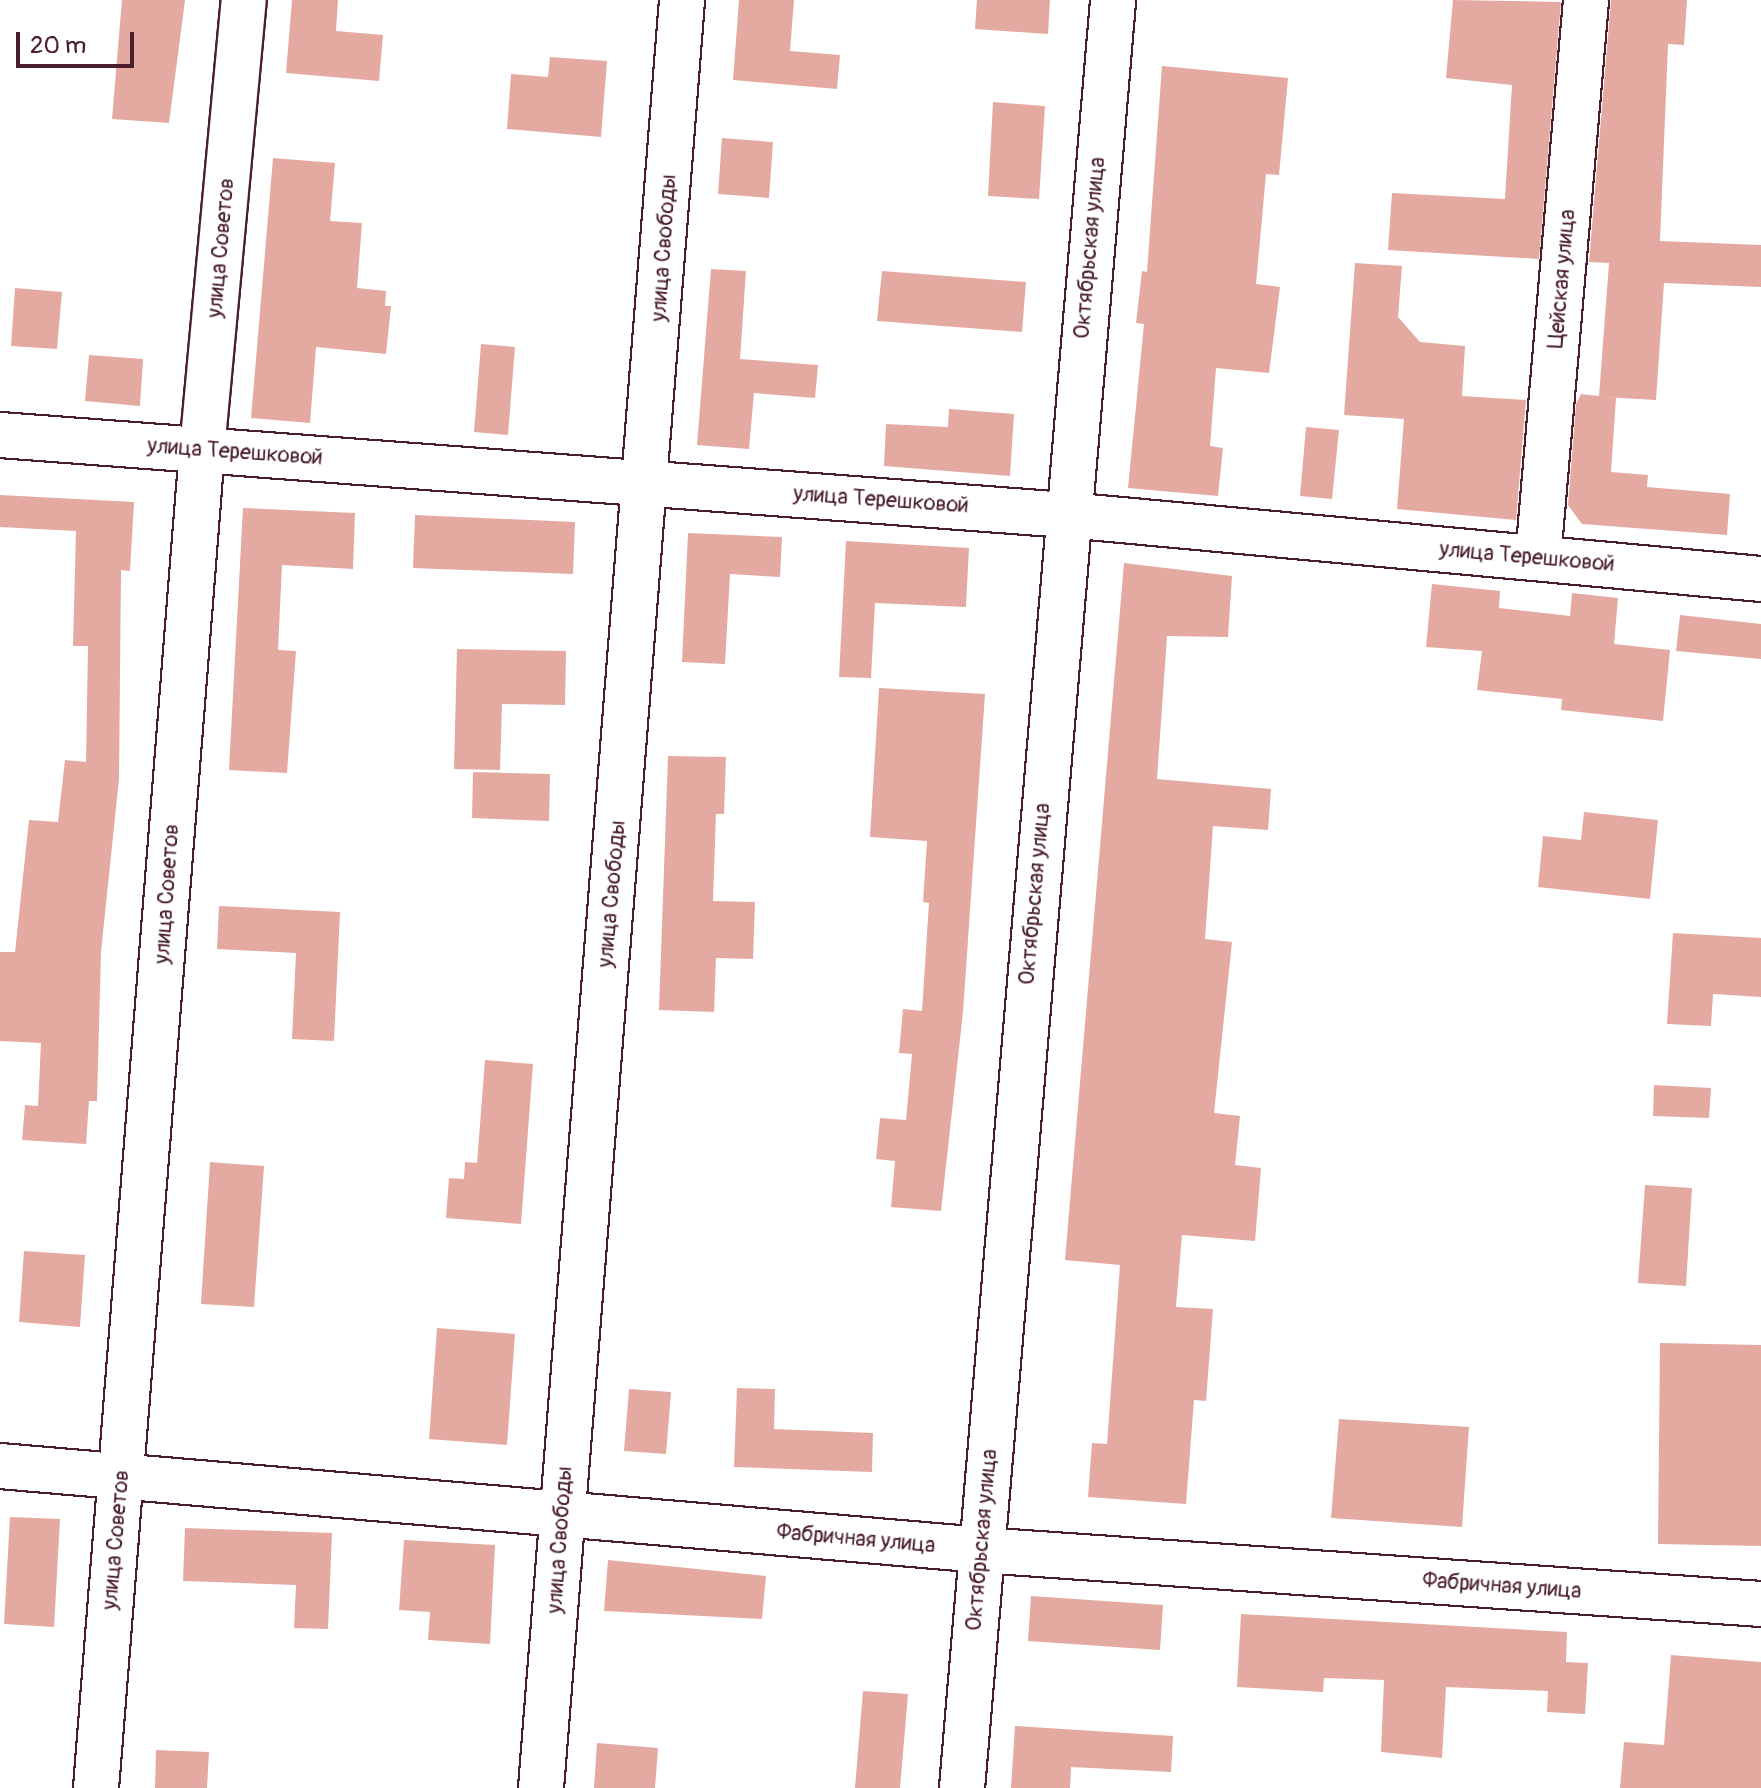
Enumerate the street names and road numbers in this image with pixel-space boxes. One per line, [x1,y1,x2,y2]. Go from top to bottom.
street label: Октябрьская улица [1069,156,1111,340]
street label: улица Свободы [646,173,682,323]
street label: улица Советов [202,177,240,319]
street label: Цейская улица [1543,208,1581,350]
street label: улица Терешковой [146,433,324,471]
street label: улица Терешковой [792,481,970,519]
street label: улица Терешковой [1438,536,1616,578]
street label: Октябрьская улица [1014,802,1056,986]
street label: улица Свободы [592,819,632,969]
street label: улица Советов [149,823,185,965]
street label: Октябрьская улица [961,1448,1003,1632]
street label: улица Свободы [542,1465,578,1615]
street label: улица Советов [97,1469,135,1611]
street label: Фабричная улица [775,1519,937,1559]
street label: Фабричная улица [1422,1567,1582,1605]

